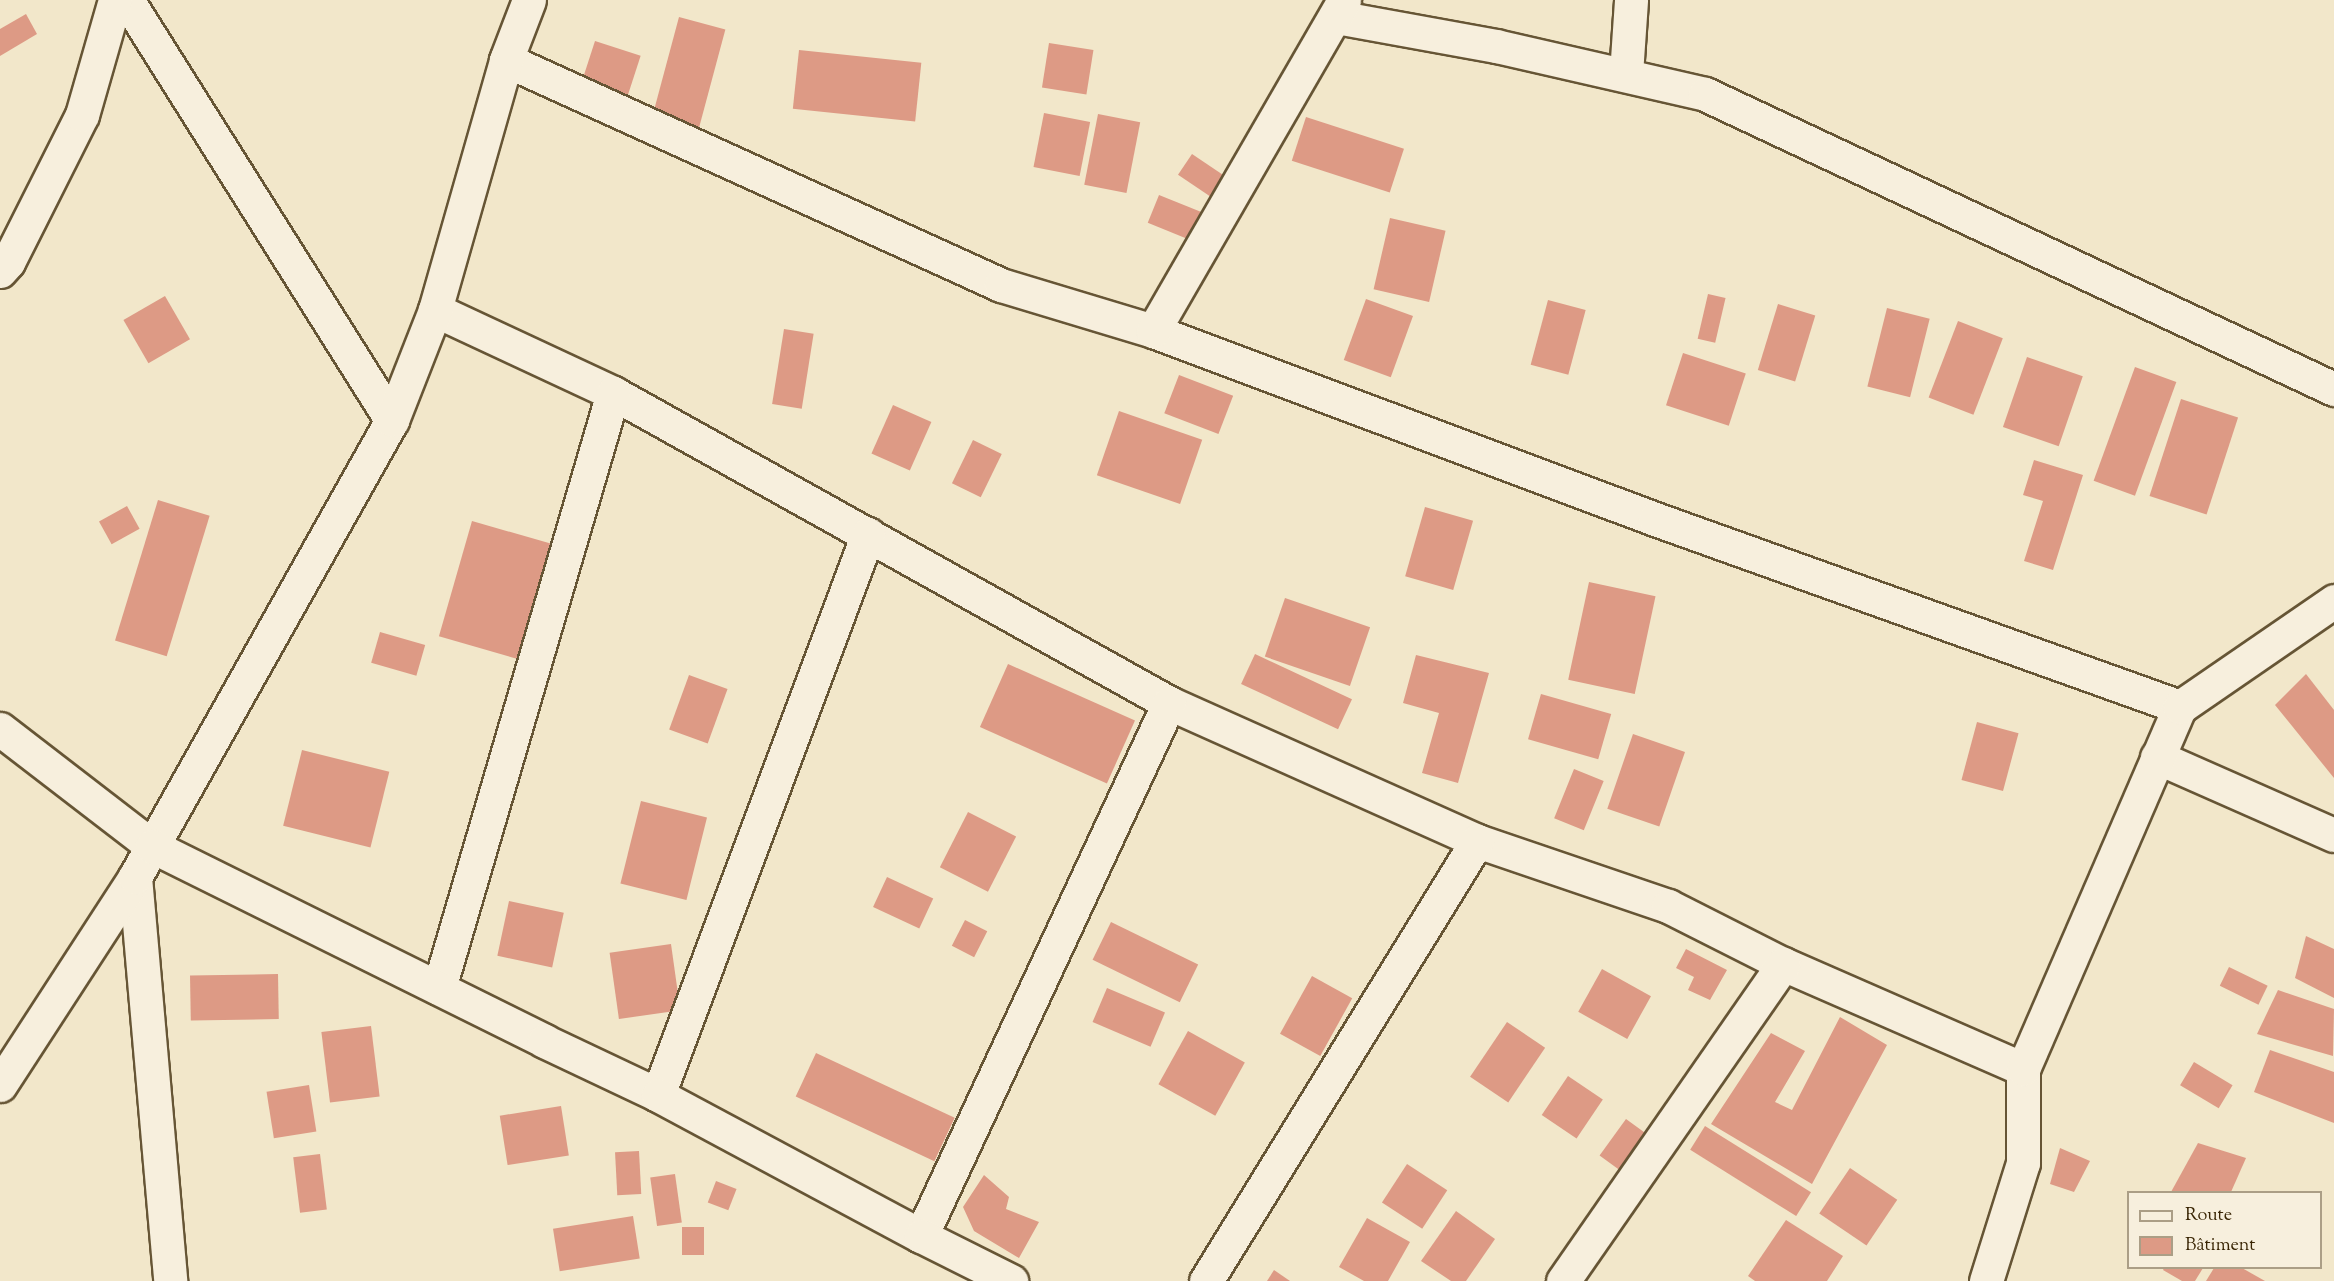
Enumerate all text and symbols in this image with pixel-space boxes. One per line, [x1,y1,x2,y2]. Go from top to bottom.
legend [2127,1191,2322,1269]
text: Route [2185,1203,2232,1229]
text: Bâtiment [2185,1233,2255,1259]

